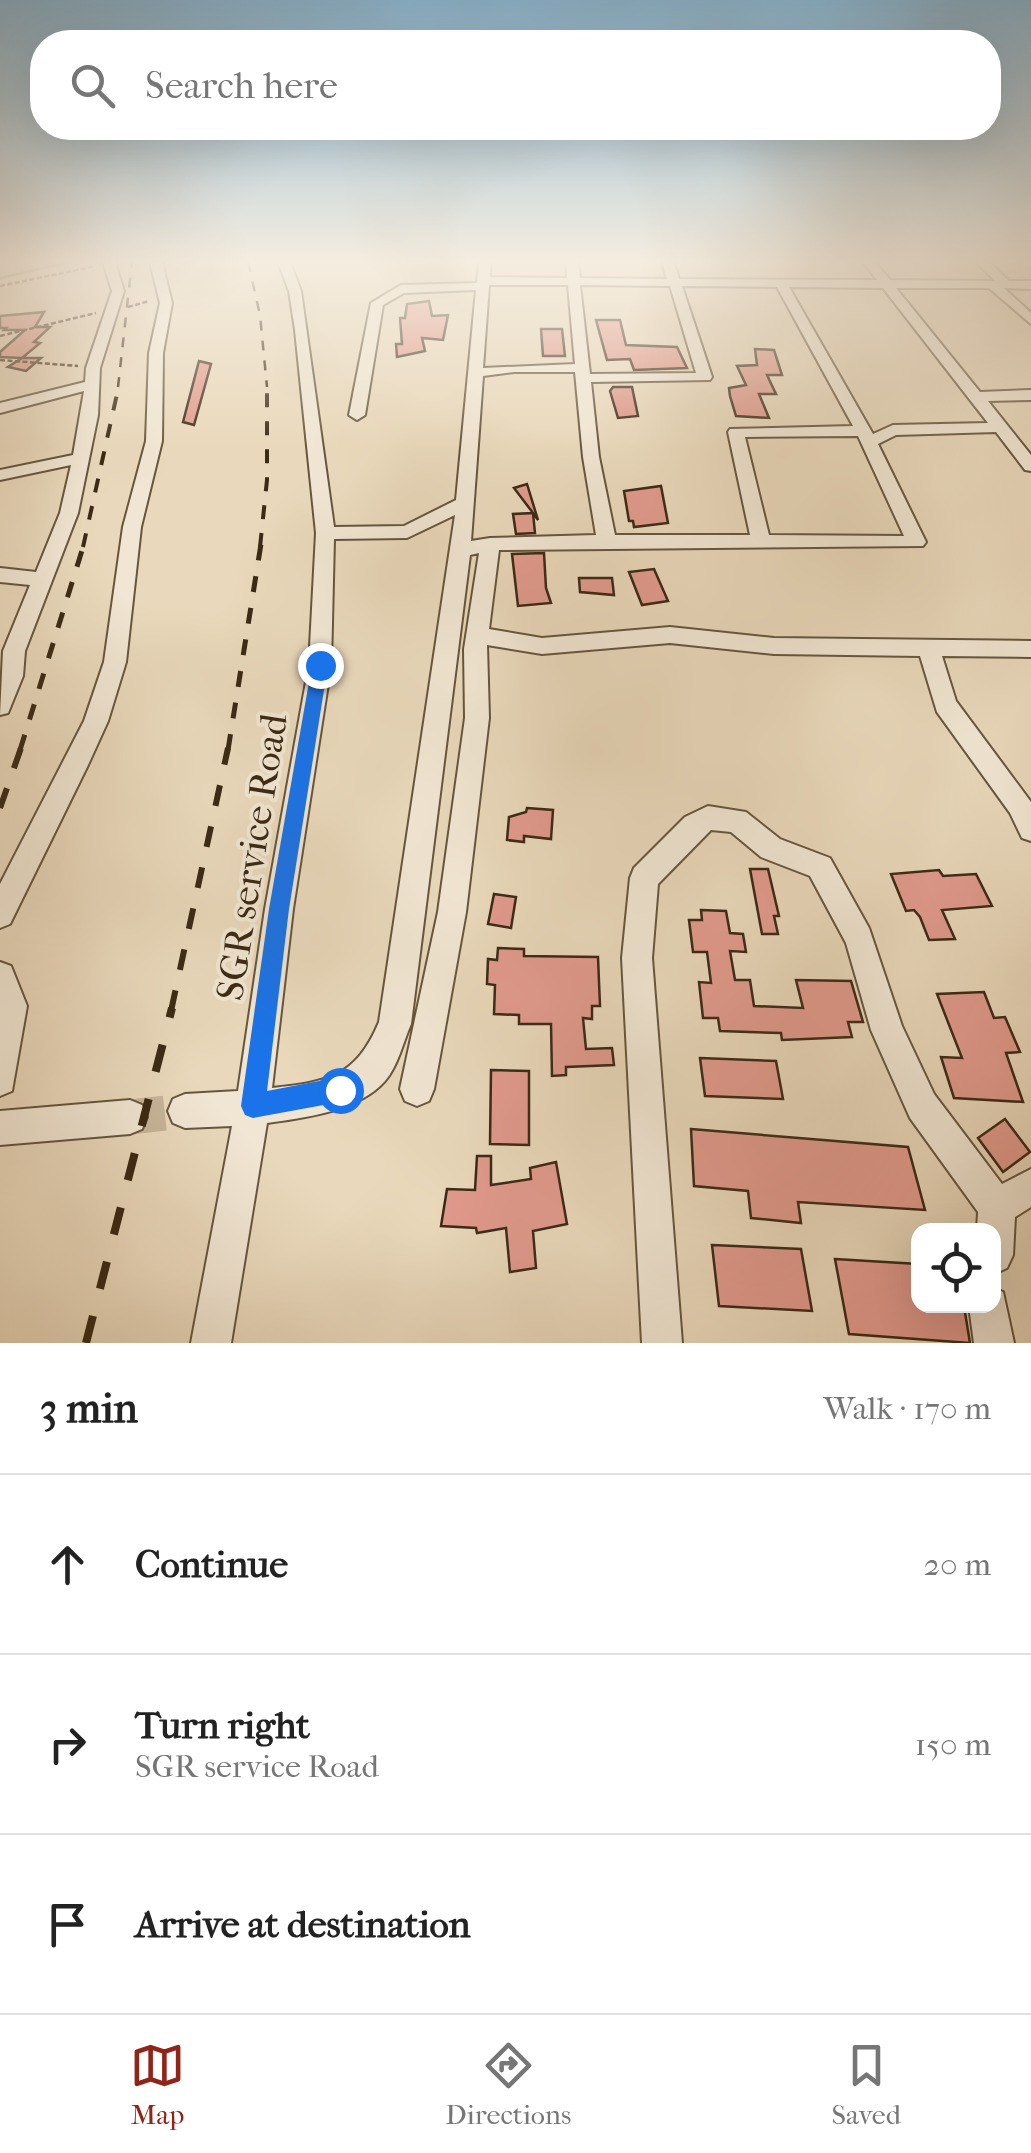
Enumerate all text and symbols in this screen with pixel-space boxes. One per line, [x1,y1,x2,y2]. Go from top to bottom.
search box [30,30,1001,140]
icon: search [65,58,120,113]
text: Search here [145,63,338,108]
route end [298,643,344,689]
street label: SGR service Road [207,710,297,1004]
route start [318,1068,364,1114]
map controls [911,1223,1001,1313]
button: locate [911,1223,1001,1313]
text: 3 min [40,1384,138,1433]
text: Walk · 170 m [824,1390,991,1427]
icon: ahead [40,1537,95,1592]
text: Continue [135,1542,288,1587]
text: 20 m [923,1546,991,1583]
text: Turn right [135,1703,310,1748]
icon: right [40,1717,95,1772]
text: 150 m [915,1726,991,1763]
text: SGR service Road [135,1748,379,1785]
icon: arrive [40,1897,95,1952]
text: Arrive at destination [135,1902,471,1947]
tab: Map [130,2038,185,2131]
tab: Directions [445,2038,571,2131]
tab: Saved [831,2038,901,2131]

